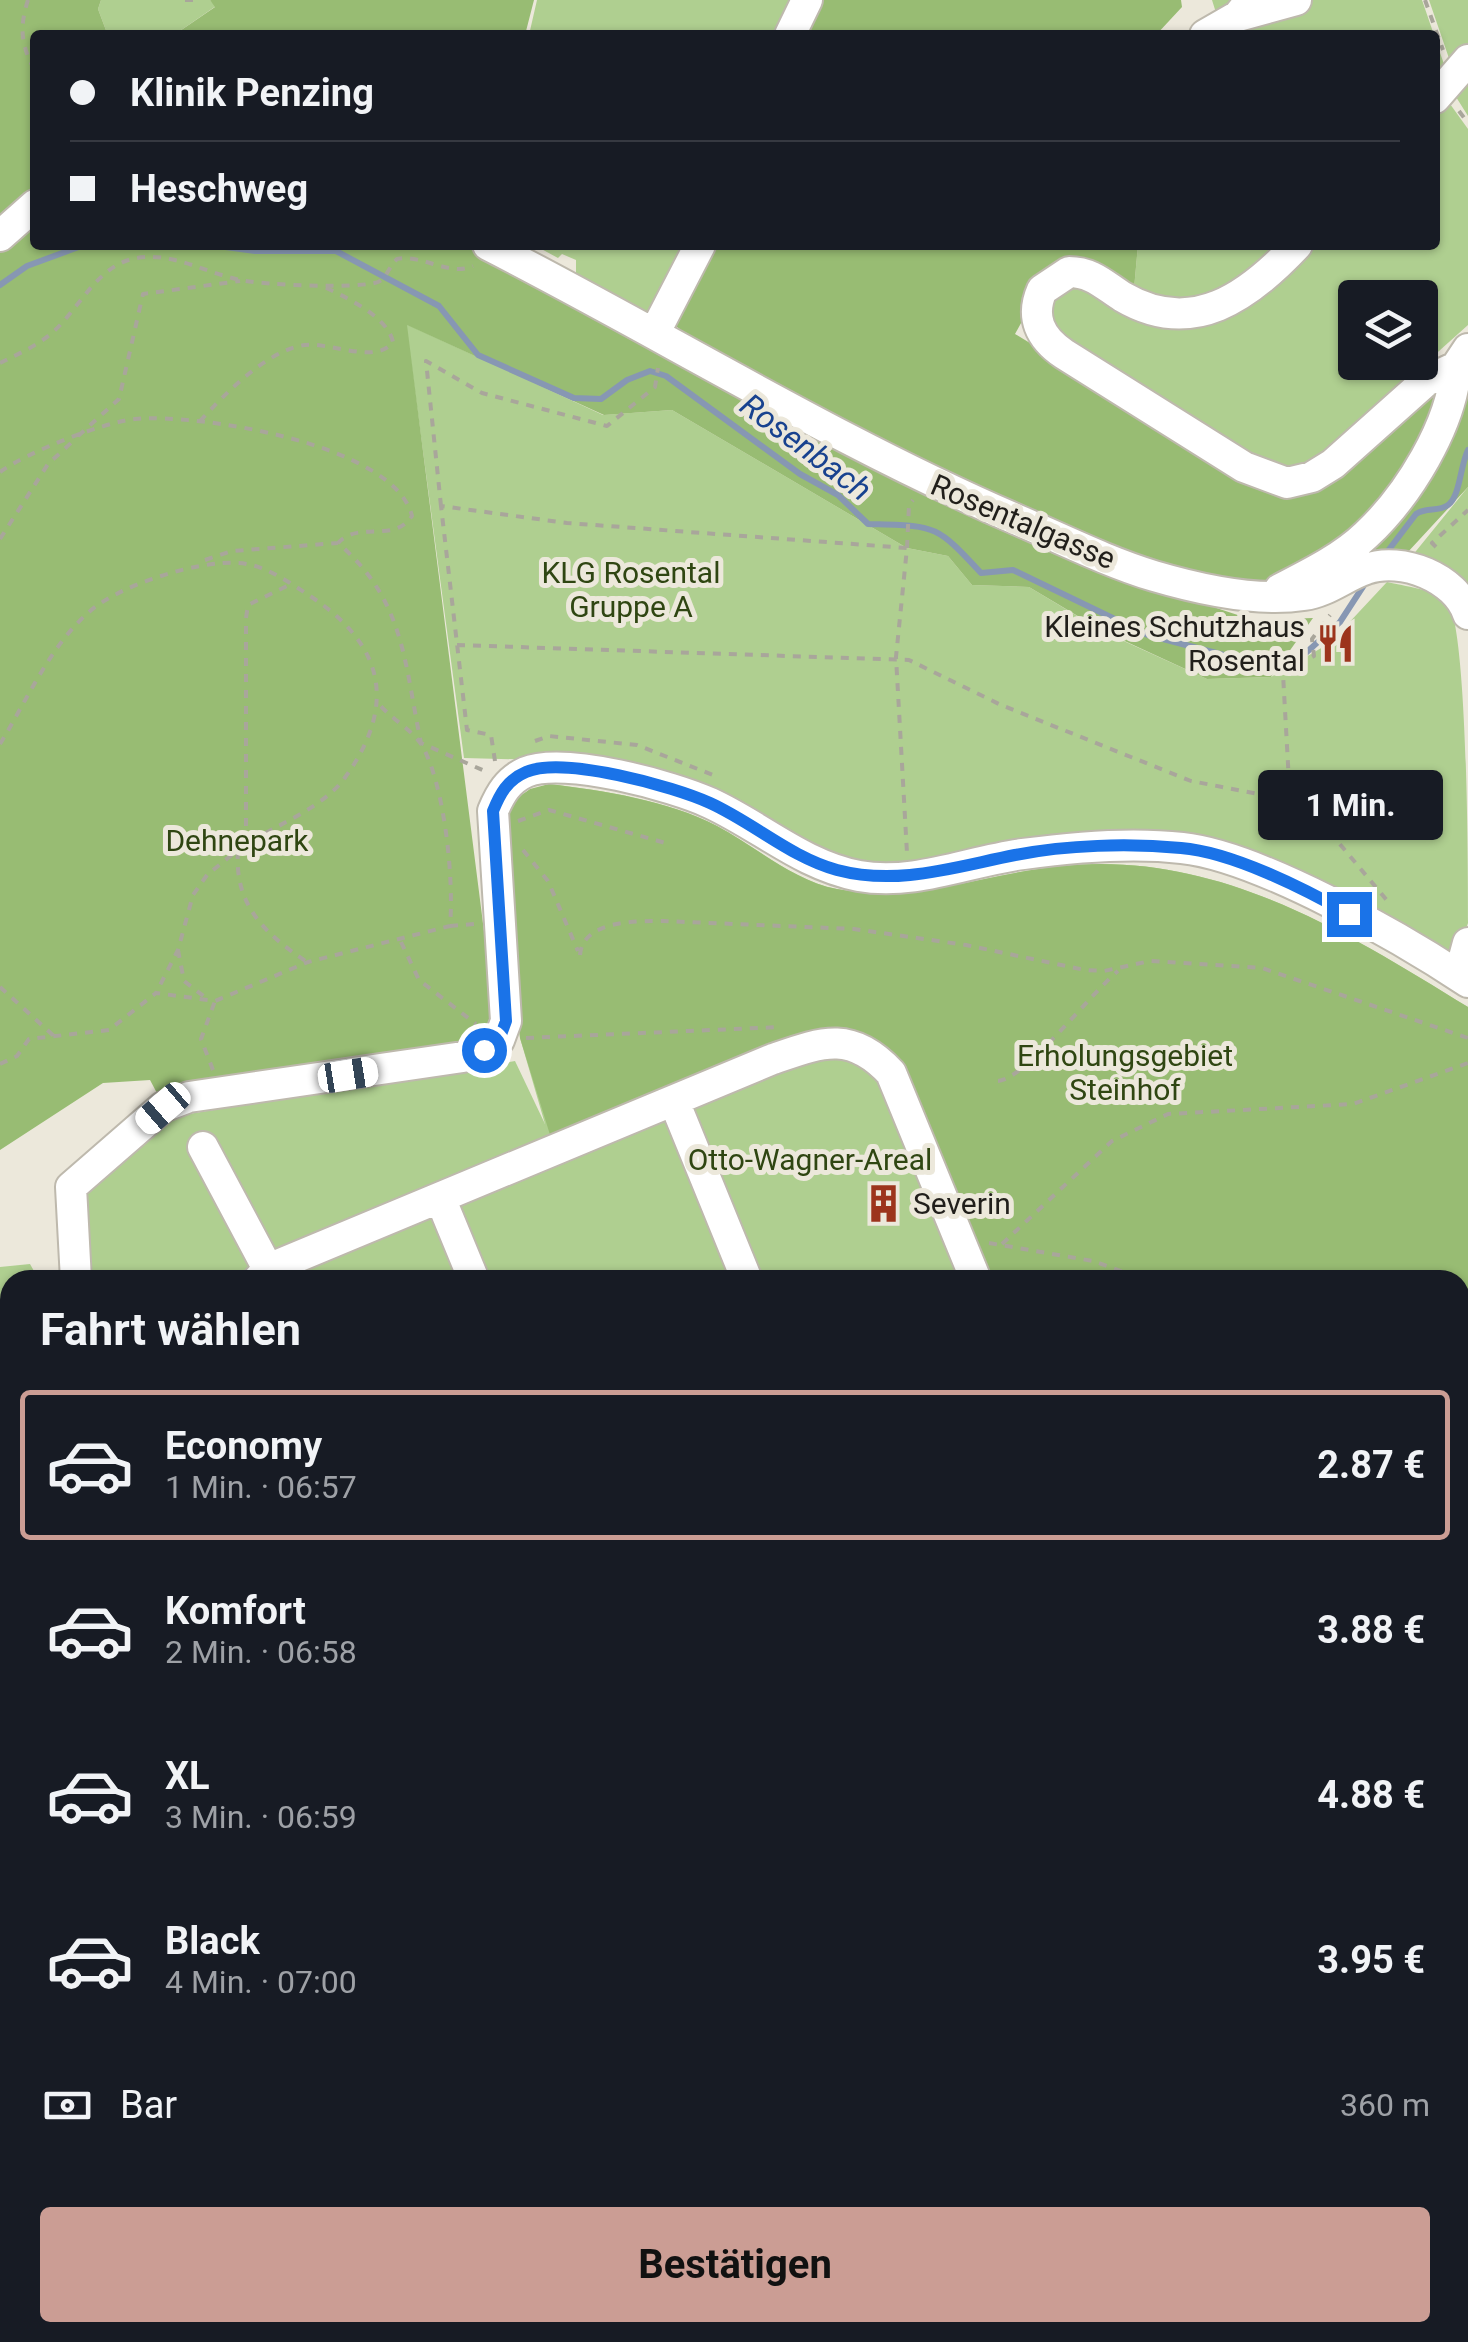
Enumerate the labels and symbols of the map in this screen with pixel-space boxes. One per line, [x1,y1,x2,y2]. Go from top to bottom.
water label: Rosenbach [733,385,879,509]
street label: Rosentalgasse [926,467,1121,576]
park label: KLG Rosental Gruppe A [542,555,720,624]
place label: Kleines Schutzhaus Rosental [1044,609,1305,678]
restaurant icon: Kleines Schutzhaus Rosental [1314,623,1356,665]
callout: 1 Min. [1256,769,1442,839]
park label: Dehnepark [165,823,309,858]
route end [1327,892,1372,937]
route start [462,1028,507,1073]
park label: Erholungsgebiet Steinhof [1017,1038,1233,1107]
car [316,1055,380,1095]
car [131,1077,195,1139]
park label: Otto-Wagner-Areal [688,1142,932,1177]
building icon: Severin [862,1183,904,1225]
place label: Severin [913,1186,1011,1221]

